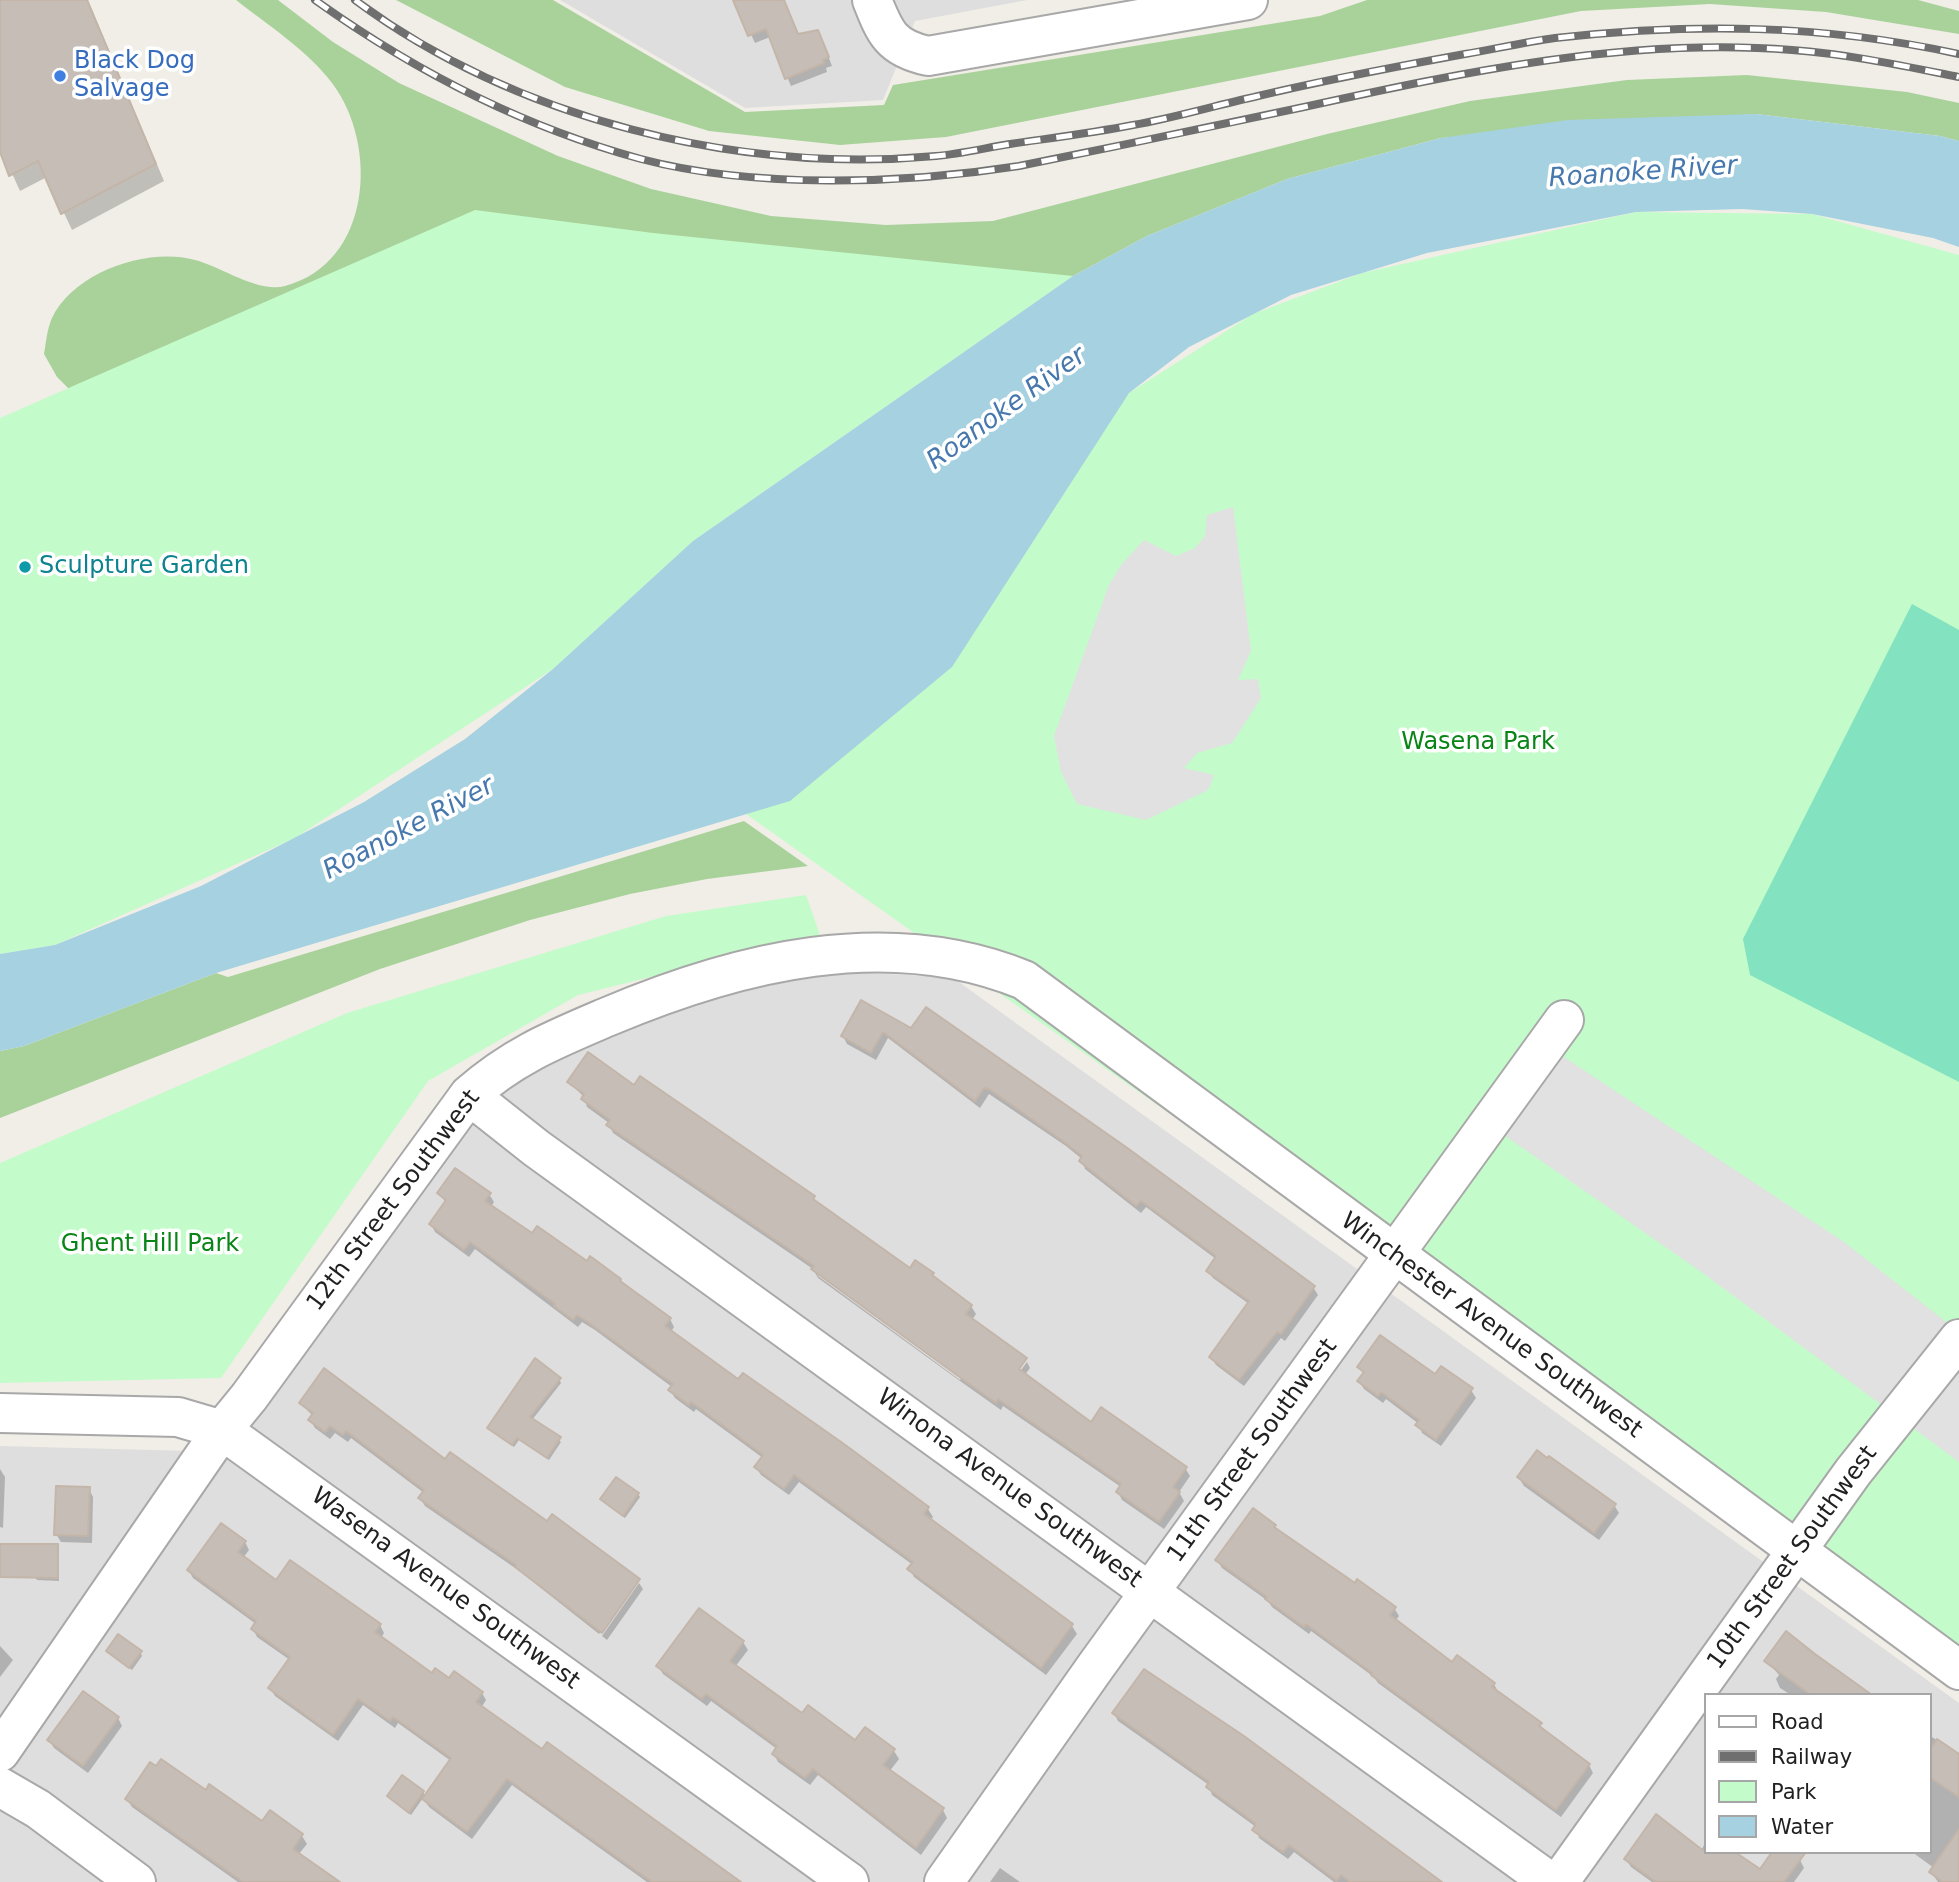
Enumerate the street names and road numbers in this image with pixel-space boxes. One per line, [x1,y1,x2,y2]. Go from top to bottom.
street label: 12th Street Southwest [301,1085,487,1317]
street label: Winchester Avenue Southwest [1335,1207,1647,1445]
street label: 11th Street Southwest [1162,1334,1344,1568]
street label: Winona Avenue Southwest [871,1383,1147,1595]
street label: 10th Street Southwest [1702,1441,1884,1675]
street label: Wasena Avenue Southwest [305,1482,585,1696]

